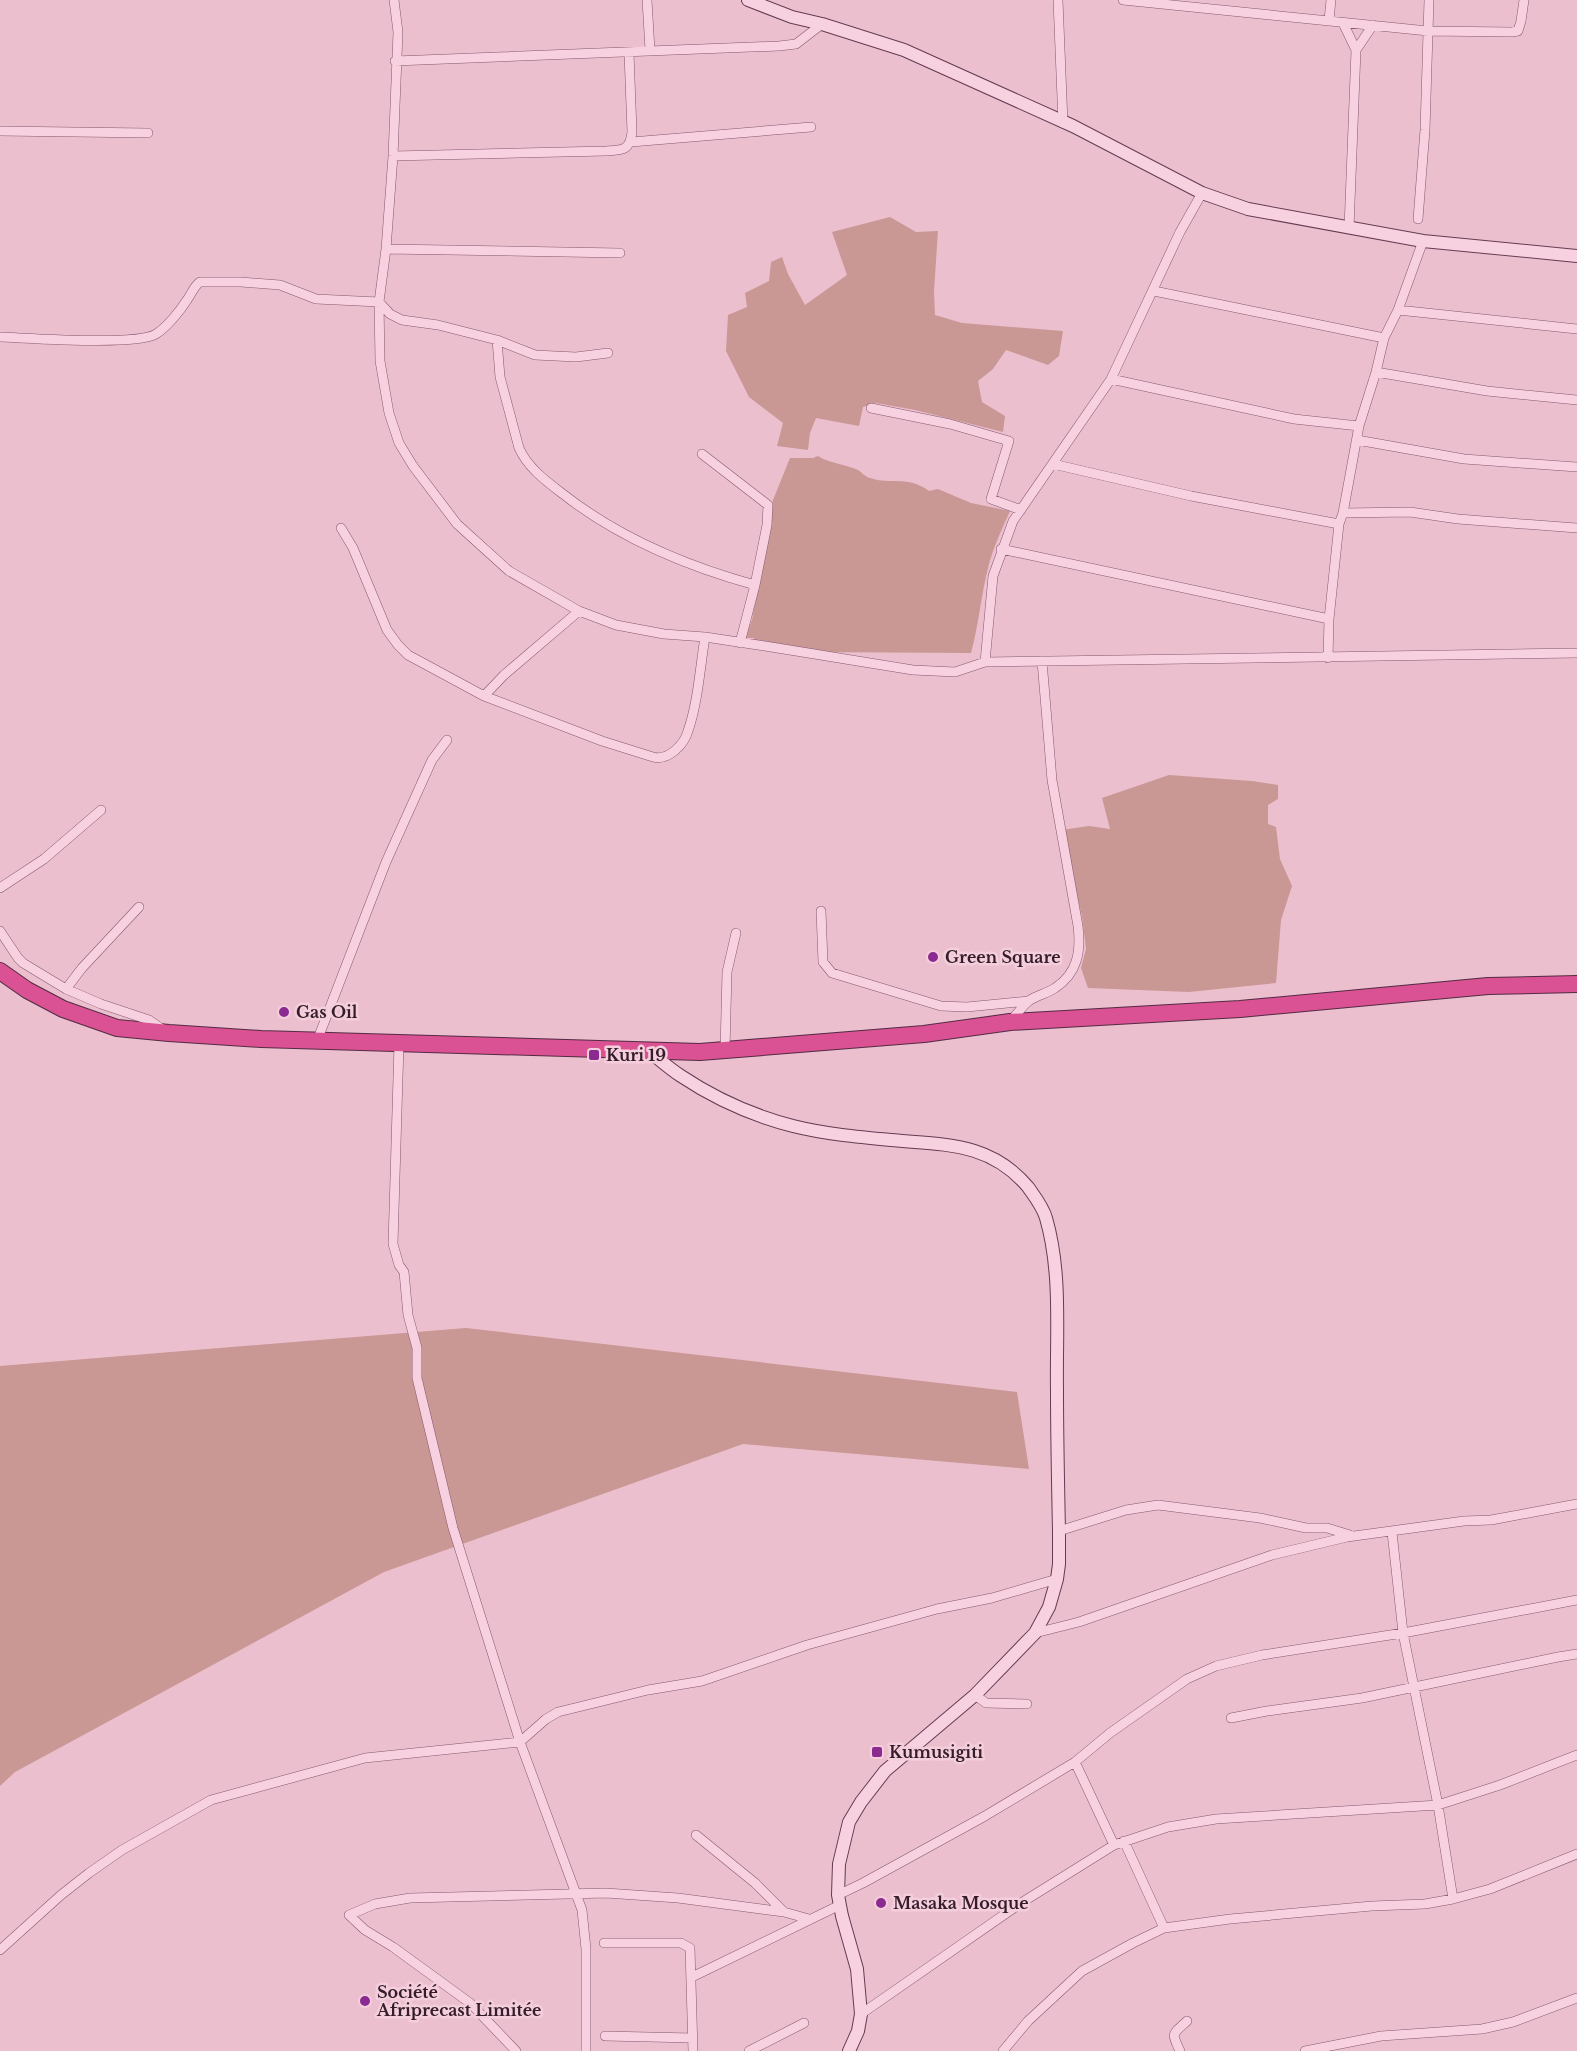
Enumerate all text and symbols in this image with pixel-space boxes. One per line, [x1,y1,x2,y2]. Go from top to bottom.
place label: Green Square [945,947,1061,967]
marker: Green Square [926,950,940,964]
place label: Gas Oil [296,1002,358,1022]
marker: Gas Oil [277,1005,291,1019]
place label: Kuri 19 [606,1045,666,1065]
marker: Kuri 19 [587,1048,601,1062]
place label: Kumusigiti [889,1742,983,1762]
marker: Kumusigiti [870,1745,884,1759]
place label: Masaka Mosque [893,1893,1029,1913]
marker: Masaka Mosque [874,1896,888,1910]
place label: Société Afriprecast Limitée [376,1982,541,2020]
marker: Société Afriprecast Limitée [358,1994,372,2008]

